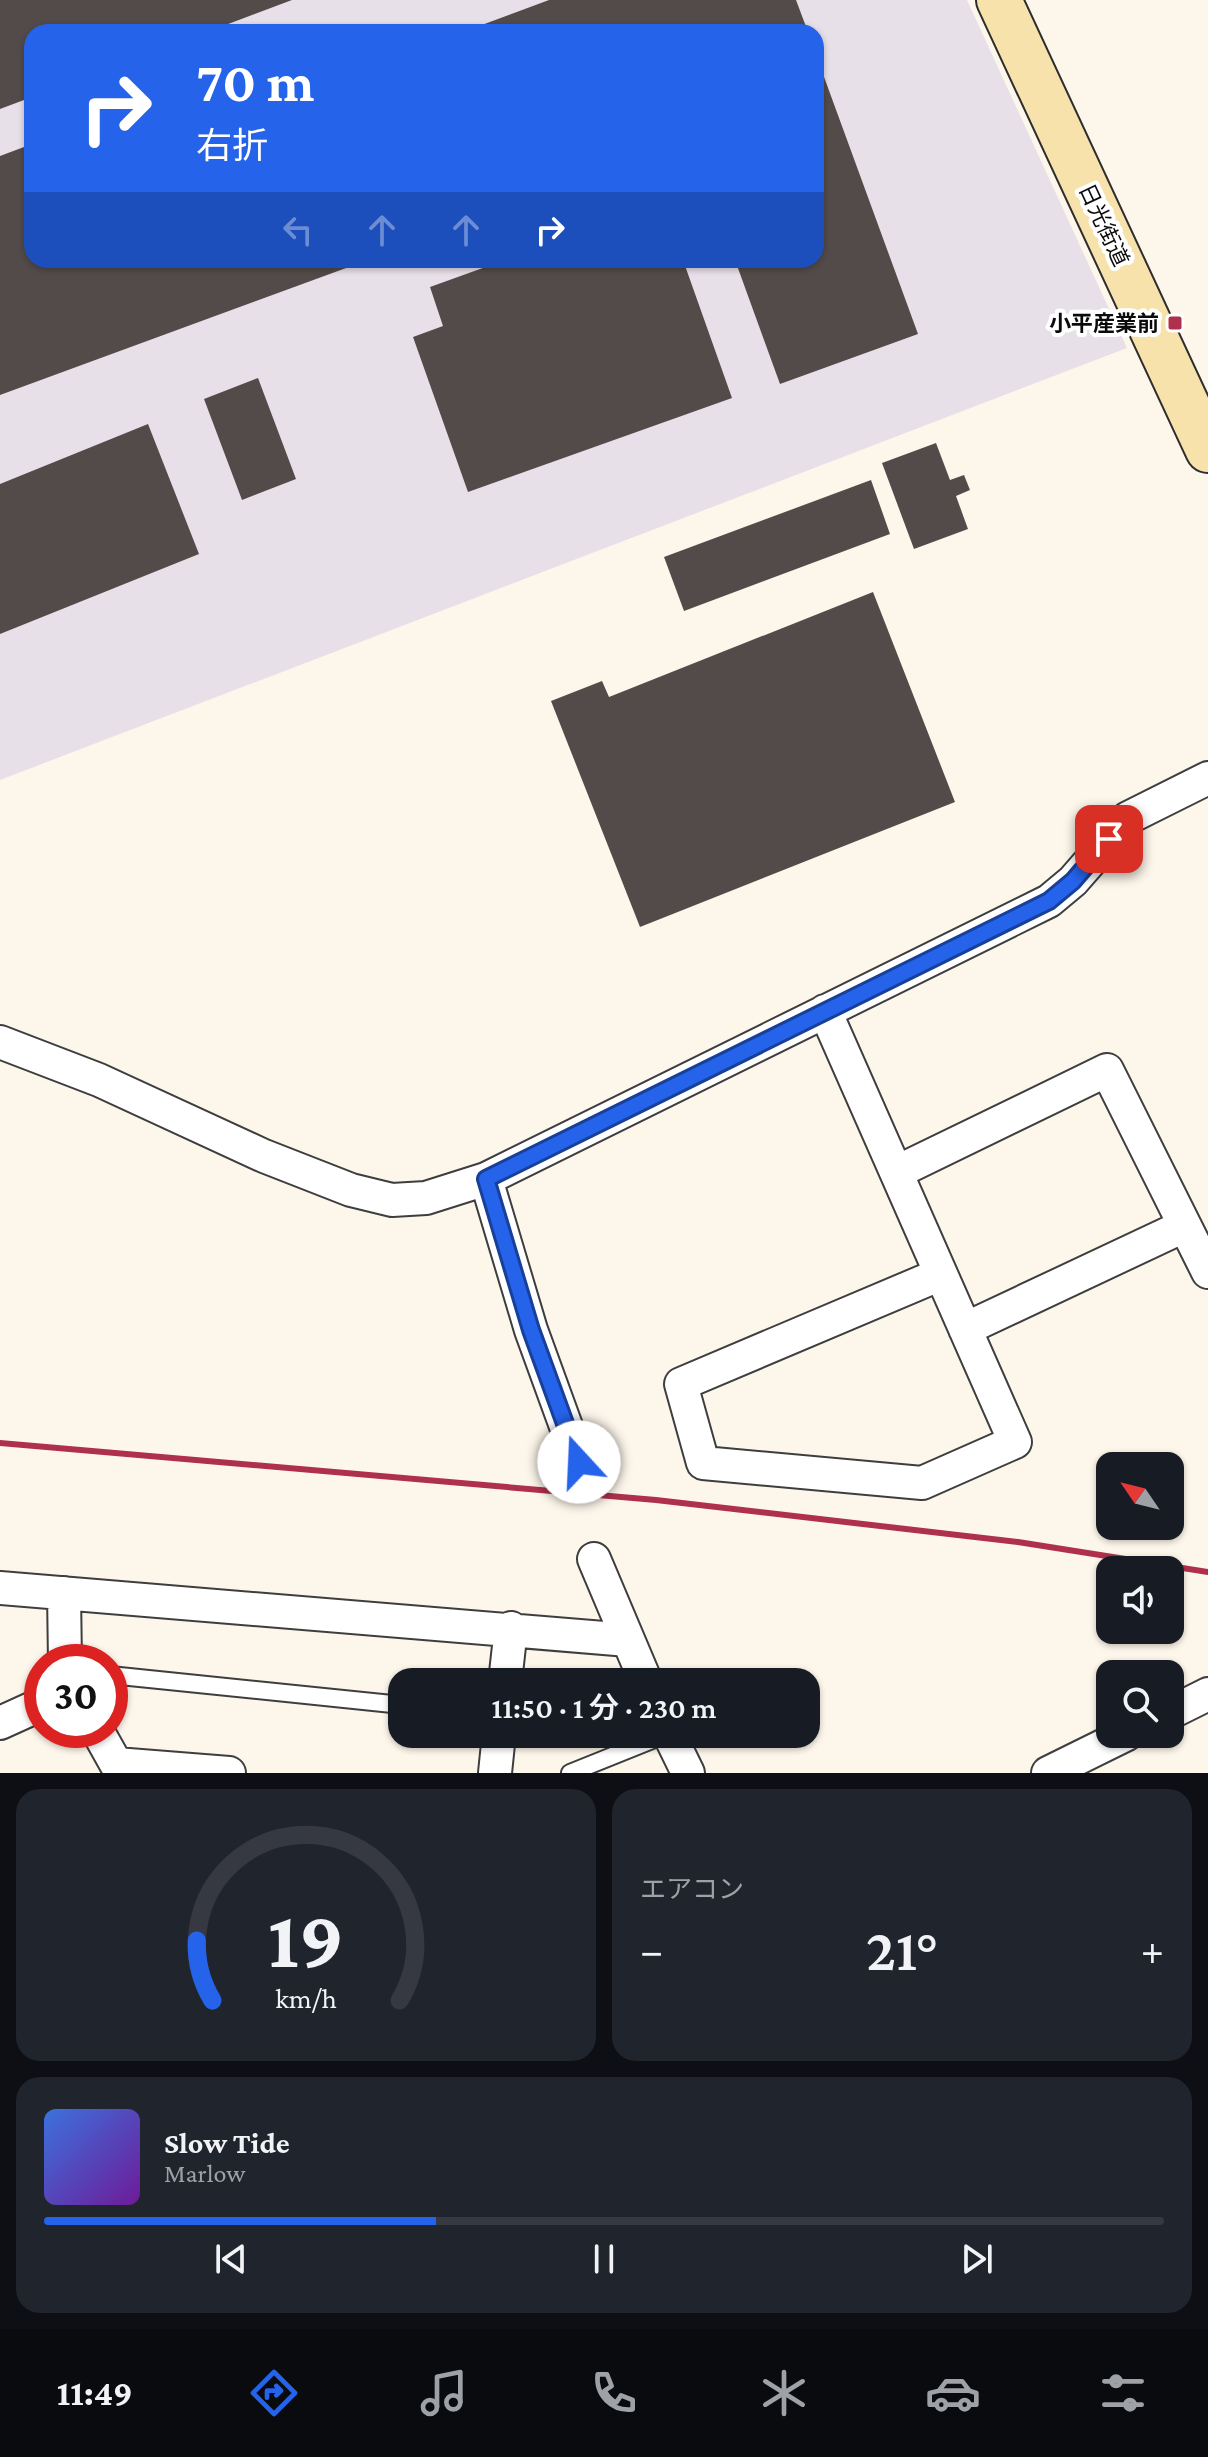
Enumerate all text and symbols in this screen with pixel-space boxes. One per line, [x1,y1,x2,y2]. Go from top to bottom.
text: 70 m [196,51,315,113]
icon: right [64,56,168,160]
text: 右折 [196,126,268,166]
street label: 日光街道 [1074,180,1134,270]
icon: left [276,208,320,252]
icon: ahead [360,208,404,252]
icon: ahead [444,208,488,252]
icon: right [528,208,572,252]
place label: 小平産業前 [1049,311,1159,336]
marker: 小平産業前 [1166,314,1184,332]
pin [1075,805,1143,873]
icon: arrive [1087,817,1131,861]
position arrow [537,1420,621,1504]
north arrow [1096,1452,1184,1540]
map controls [1096,1452,1184,1748]
button: sound [1096,1556,1184,1644]
speed limit sign: 30 [24,1644,128,1748]
button: search [1096,1660,1184,1748]
text: 11:50 · 1 分 · 230 m [492,1691,716,1724]
text: エアコン [640,1875,744,1904]
text: 19 [268,1892,344,1985]
text: 21° [866,1916,938,1983]
text: − [640,1926,663,1974]
text: + [1141,1926,1164,1974]
text: km/h [275,1982,337,2014]
text: Slow Tide [164,2126,290,2159]
text: Marlow [164,2159,245,2188]
icon: previous [209,2237,253,2281]
icon: pause [582,2237,626,2281]
icon: next [955,2237,999,2281]
icon: directions [246,2365,302,2421]
icon: music [416,2365,472,2421]
icon: phone [586,2365,642,2421]
icon: climate [756,2365,812,2421]
icon: car [925,2365,981,2421]
icon: filters [1095,2365,1151,2421]
text: 11:49 [57,2373,133,2413]

